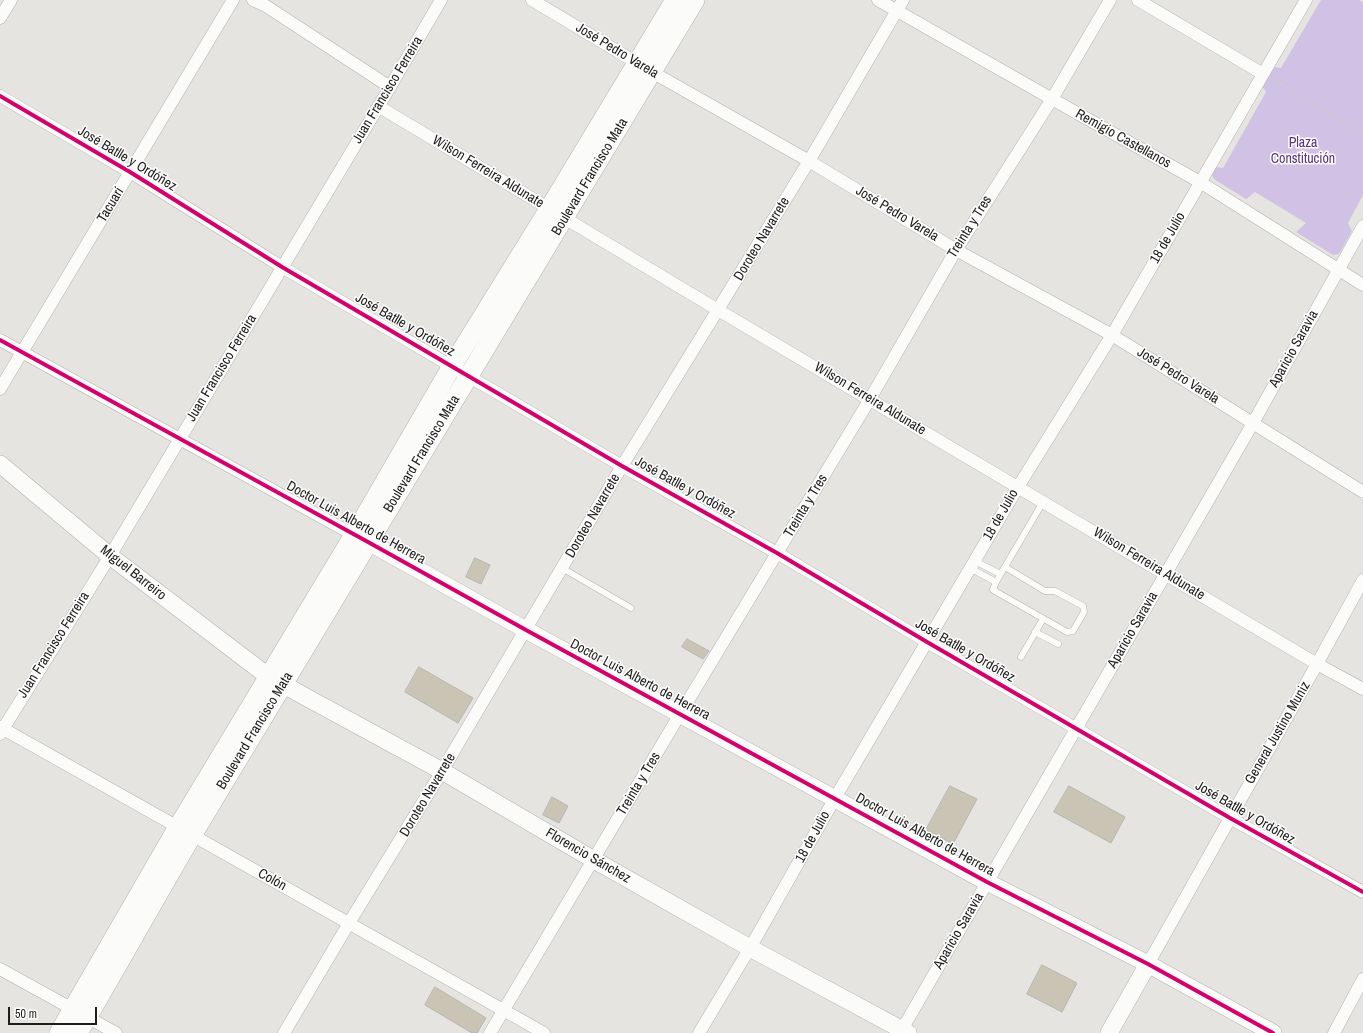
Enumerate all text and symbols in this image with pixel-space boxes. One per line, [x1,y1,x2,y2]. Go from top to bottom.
street label: José Pedro Varela [573,20,661,82]
street label: Juan Francisco Ferreira [349,33,427,147]
street label: Remigio Castellanos [1072,106,1174,172]
street label: Boulevard Francisco Mata [548,115,632,239]
street label: José Batlle y Ordóñez [75,123,179,195]
street label: Wilson Ferreira Aldunate [429,132,547,212]
park label: Plaza Constitución [1271,135,1335,168]
street label: José Pedro Varela [853,183,941,245]
street label: Tacuarí [94,184,128,226]
street label: Treinta y Tres [944,193,996,261]
street label: Doroteo Navarrete [730,194,794,284]
street label: 18 de Julio [1147,209,1189,267]
street label: José Batlle y Ordóñez [352,290,458,360]
street label: Aparicio Saravia [1266,308,1322,390]
street label: Juan Francisco Ferreira [183,311,261,425]
street label: José Pedro Varela [1134,344,1222,408]
street label: Wilson Ferreira Aldunate [811,359,929,439]
street label: Boulevard Francisco Mata [380,392,464,516]
street label: José Batlle y Ordóñez [632,453,738,523]
street label: Doroteo Navarrete [562,471,624,561]
street label: Treinta y Tres [781,471,831,541]
street label: Doctor Luis Alberto de Herrera [284,478,428,568]
street label: 18 de Julio [980,486,1022,544]
street label: Wilson Ferreira Aldunate [1090,524,1208,604]
street label: Miguel Barreiro [97,542,169,604]
street label: Juan Francisco Ferreira [15,589,93,701]
street label: Aparicio Saravia [1104,589,1162,671]
street label: José Batlle y Ordóñez [912,616,1018,686]
street label: Doctor Luis Alberto de Herrera [567,636,713,724]
street label: Boulevard Francisco Mata [213,669,297,793]
street label: General Justino Muniz [1242,679,1314,787]
street label: Treinta y Tres [614,749,664,819]
street label: Doroteo Navarrete [396,750,460,840]
street label: José Batlle y Ordóñez [1192,778,1298,848]
street label: Doctor Luis Alberto de Herrera [853,790,997,880]
street label: 18 de Julio [792,808,834,866]
street label: Florencio Sánchez [542,825,634,887]
street label: Colón [255,865,289,895]
street label: Aparicio Saravia [930,890,988,972]
scale bar [10,999,99,1025]
text: 50 m [15,1006,37,1022]

